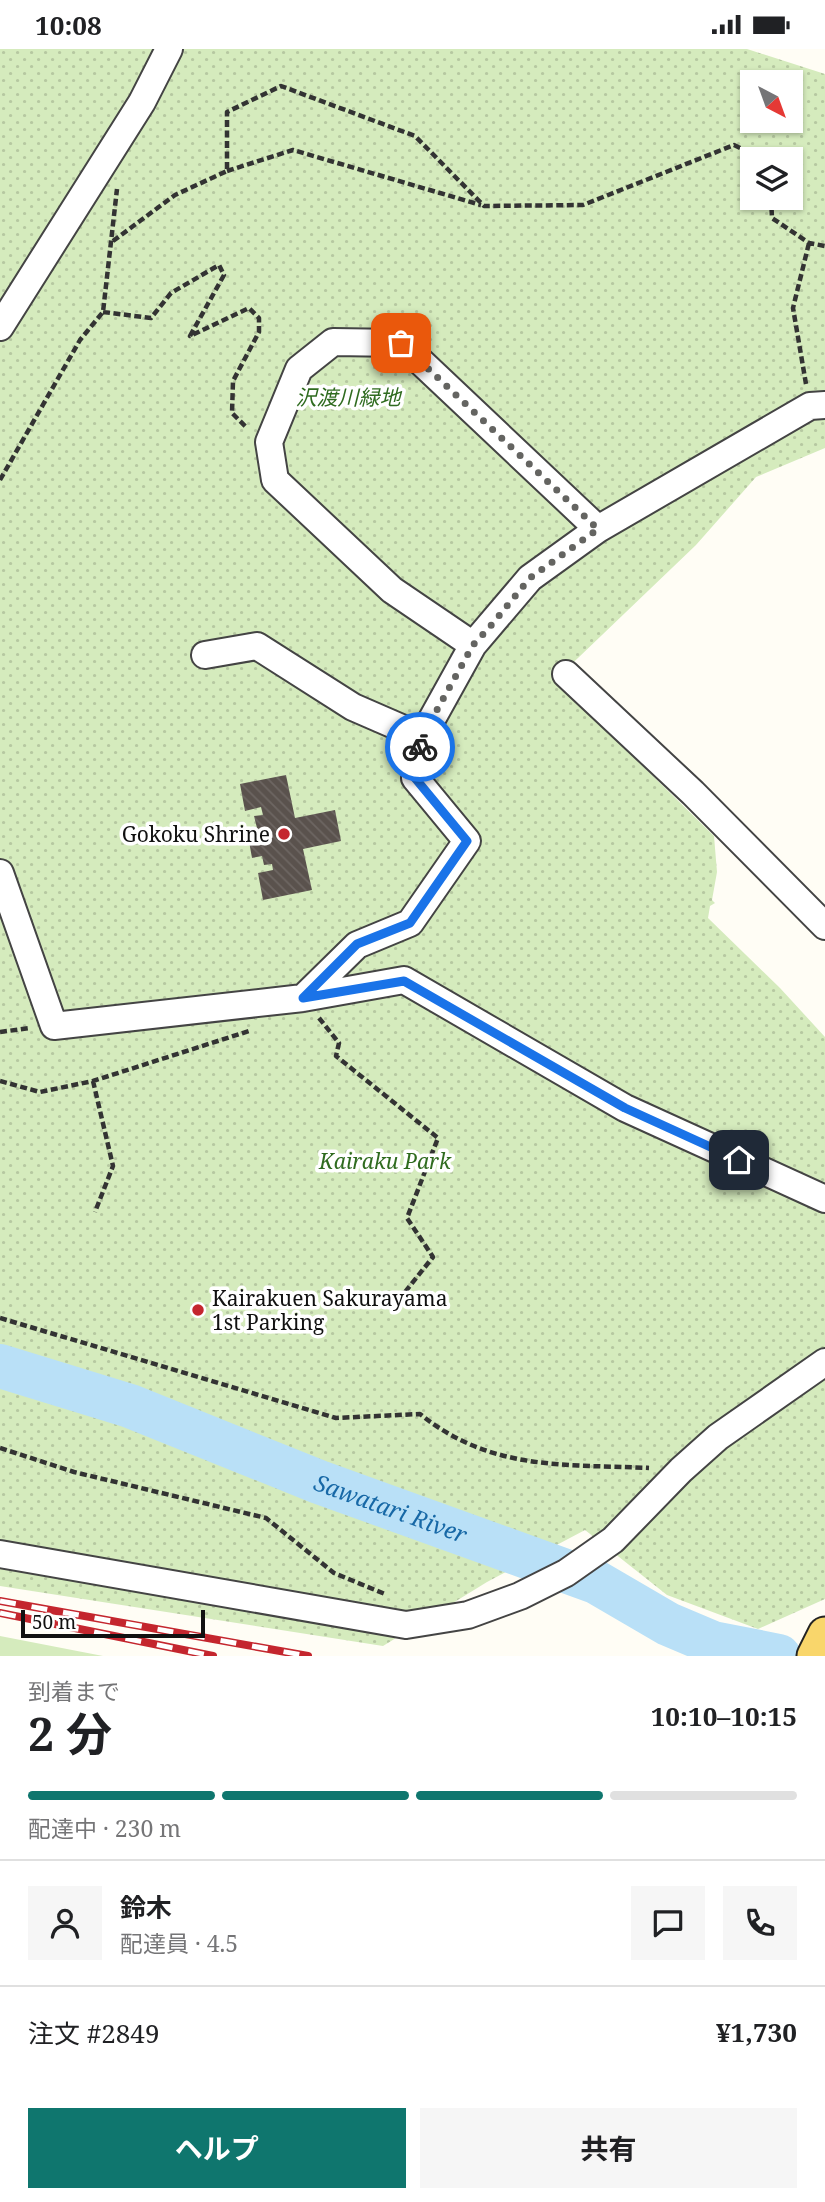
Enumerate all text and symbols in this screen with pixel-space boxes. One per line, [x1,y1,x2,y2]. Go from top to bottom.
text: 10:08 [35,7,102,43]
north arrow [740,70,803,133]
map controls [740,70,803,210]
button: layers [740,147,803,210]
pin [371,313,431,373]
icon: bag [382,324,420,362]
park label: 沢渡川緑地 [296,383,402,411]
courier [385,712,455,782]
icon: bike [401,728,439,766]
place label: Gokoku Shrine [122,820,270,848]
marker: Gokoku Shrine [276,826,292,842]
pin [709,1130,769,1190]
icon: home [720,1141,758,1179]
park label: Kairaku Park [318,1147,452,1175]
place label: Kairakuen Sakurayama 1st Parking [212,1284,448,1336]
marker: Kairakuen Sakurayama 1st Parking [190,1302,206,1318]
water label: Sawatari River [310,1466,472,1550]
scale bar [21,1607,205,1639]
text: 50 m [32,1609,76,1635]
text: 到着まで [28,1675,120,1707]
text: 10:10–10:15 [651,1698,797,1734]
text: 2 分 [28,1702,112,1764]
text: 配達中 · 230 m [28,1812,181,1844]
button: person [28,1886,102,1960]
button: chat [631,1886,705,1960]
button: phone [723,1886,797,1960]
text: 鈴木 [120,1889,172,1925]
text: 配達員 · 4.5 [120,1927,238,1959]
text: ¥1,730 [716,2014,797,2050]
text: 注文 #2849 [28,2015,159,2051]
button: ヘルプ [28,2108,406,2188]
button: 共有 [420,2108,797,2188]

